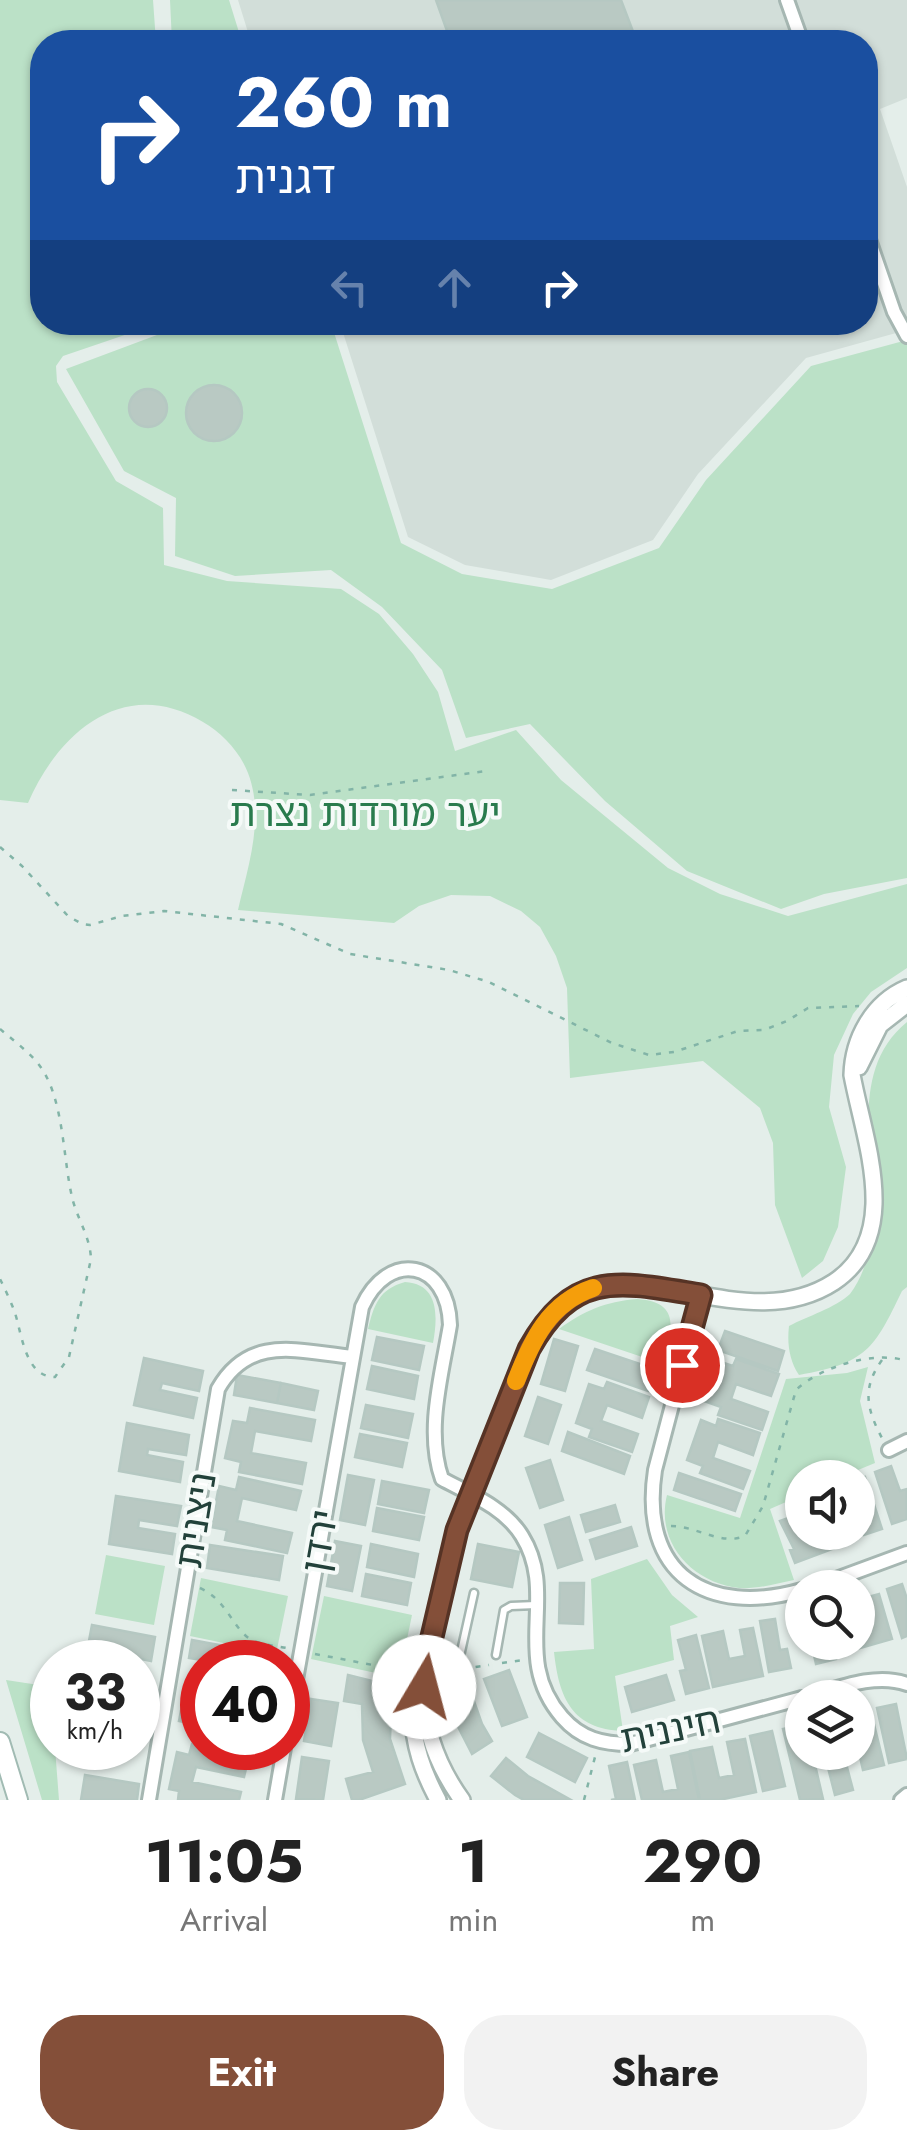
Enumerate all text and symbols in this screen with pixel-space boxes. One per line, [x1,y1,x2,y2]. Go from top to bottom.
text: 260 m [235,52,453,153]
icon: right [70,70,200,200]
text: דגנית [235,145,336,210]
icon: left [322,260,377,315]
icon: ahead [427,260,482,315]
icon: right [532,260,587,315]
park label: יער מורדות נצרת [229,785,501,840]
pin [640,1323,725,1408]
icon: arrive [655,1338,710,1393]
map controls [785,1460,875,1770]
button: sound [785,1460,875,1550]
street label: ניצנית [160,1468,230,1572]
street label: ירדן [286,1505,352,1577]
button: search [785,1570,875,1660]
position arrow [372,1635,476,1739]
speed limit sign: 40 [180,1640,310,1770]
text: 33 [64,1656,126,1729]
button: layers [785,1680,875,1770]
street label: חיננית [615,1692,725,1766]
text: km/h [67,1712,123,1748]
text: 11:05 [145,1818,304,1905]
text: 1 [458,1818,489,1905]
text: 290 [643,1818,762,1905]
text: Arrival [180,1897,268,1943]
text: min [448,1897,498,1943]
text: m [690,1897,715,1943]
button: Exit [40,2015,444,2130]
button: Share [464,2015,867,2130]

